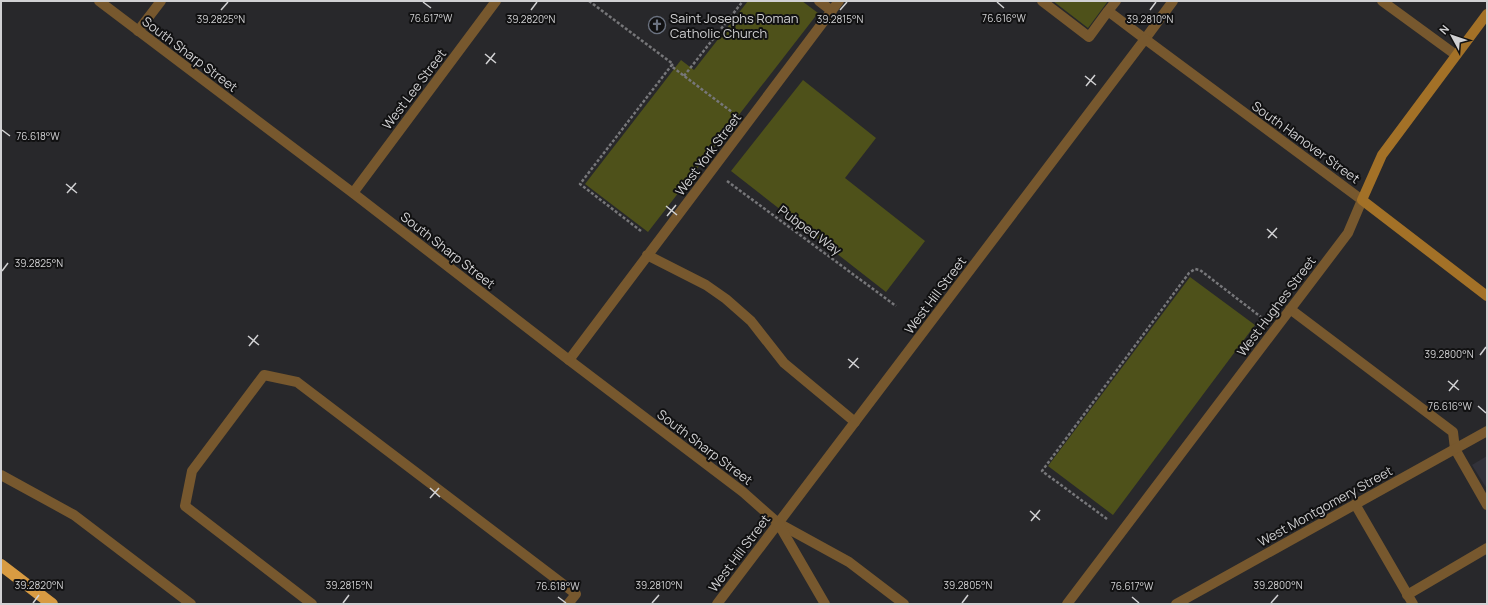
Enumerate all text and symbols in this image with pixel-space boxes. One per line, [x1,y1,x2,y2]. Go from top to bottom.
place label: Saint Josephs Roman Catholic Church [670,9,798,42]
text: 76.617°W [410,11,453,25]
text: 76.616°W [982,11,1027,25]
street label: South Sharp Street [139,12,241,96]
text: 39.2825°N [197,12,245,26]
text: 39.2820°N [507,12,556,26]
text: 39.2815°N [817,12,863,26]
text: 39.2810°N [1127,12,1174,26]
church icon: Saint Josephs Roman Catholic Church [647,15,667,35]
north arrow [1432,16,1472,56]
text: N [1436,21,1452,37]
street label: West Lee Street [378,45,450,133]
street label: South Hanover Street [1248,97,1364,187]
street label: West York Street [671,109,745,199]
text: 76.618°W [16,129,60,143]
street label: Pubped Way [775,201,845,259]
street label: South Sharp Street [397,207,499,293]
street label: West Hughes Street [1232,252,1320,360]
street label: West Hill Street [900,253,970,337]
text: 39.2825°N [15,256,63,270]
text: 39.2800°N [1424,347,1474,361]
text: 76.616°W [1428,399,1473,413]
street label: South Sharp Street [654,405,756,489]
street label: West Montgomery Street [1254,461,1396,551]
street label: West Hill Street [704,511,774,595]
text: 39.2820°N [15,578,64,592]
text: 39.2815°N [326,578,372,592]
text: 39.2810°N [636,578,683,592]
text: 39.2805°N [944,578,993,592]
text: 39.2800°N [1253,578,1303,592]
text: 76.618°W [536,579,580,593]
text: 76.617°W [1111,579,1154,593]

